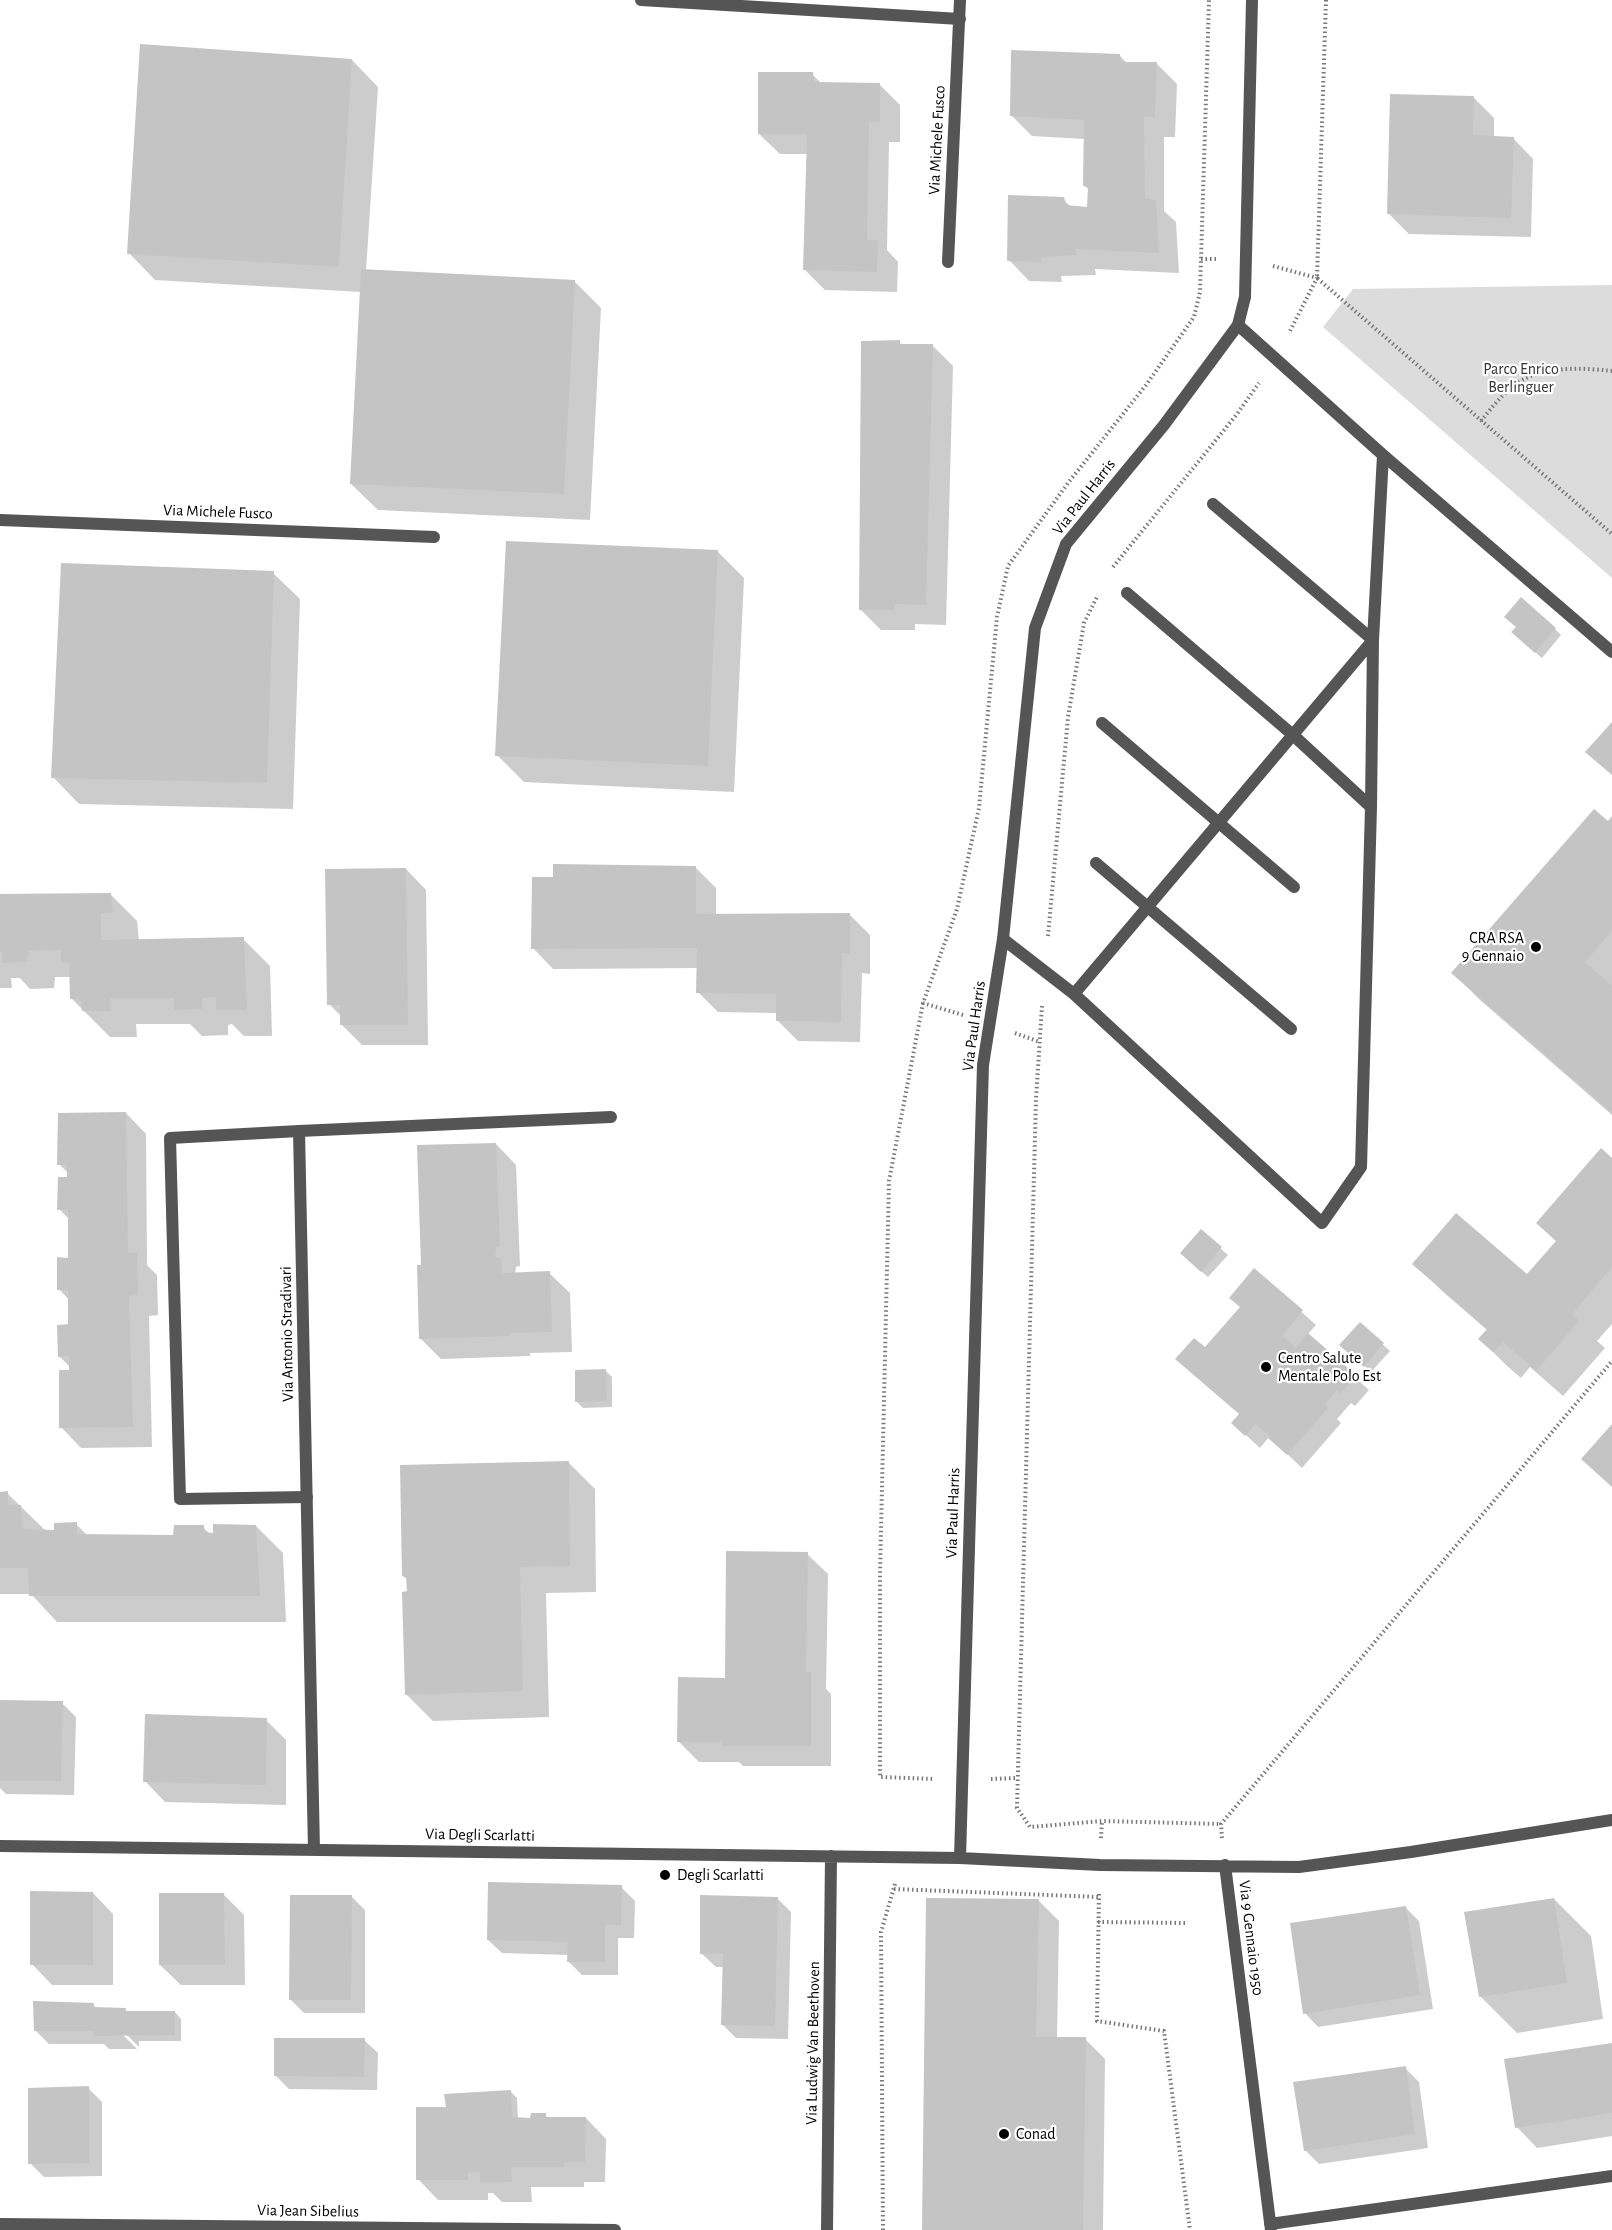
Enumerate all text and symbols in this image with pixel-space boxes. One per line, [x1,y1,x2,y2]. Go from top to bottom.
street label: Via Michele Fusco [925,85,949,195]
park label: Parco Enrico Berlinguer [1483,359,1559,397]
street label: Via Paul Harris [1048,455,1120,539]
street label: Via Michele Fusco [163,500,273,524]
place label: CRA RSA 9 Gennaio [1462,928,1524,966]
marker: CRA RSA 9 Gennaio [1529,940,1543,954]
street label: Via Paul Harris [958,980,990,1072]
street label: Via Antonio Stradivari [276,1266,298,1402]
place label: Centro Salute Mentale Polo Est [1278,1348,1381,1386]
marker: Centro Salute Mentale Polo Est [1259,1360,1273,1374]
street label: Via Paul Harris [942,1467,964,1559]
street label: Via Degli Scarlatti [425,1824,535,1846]
place label: Degli Scarlatti [677,1865,764,1885]
marker: Degli Scarlatti [658,1868,672,1882]
street label: Via 9 Gennaio 1950 [1234,1879,1268,1997]
street label: Via Ludwig Van Beethoven [802,1961,824,2125]
place label: Conad [1016,2124,1056,2144]
marker: Conad [997,2127,1011,2141]
street label: Via Jean Sibelius [257,2201,359,2221]

